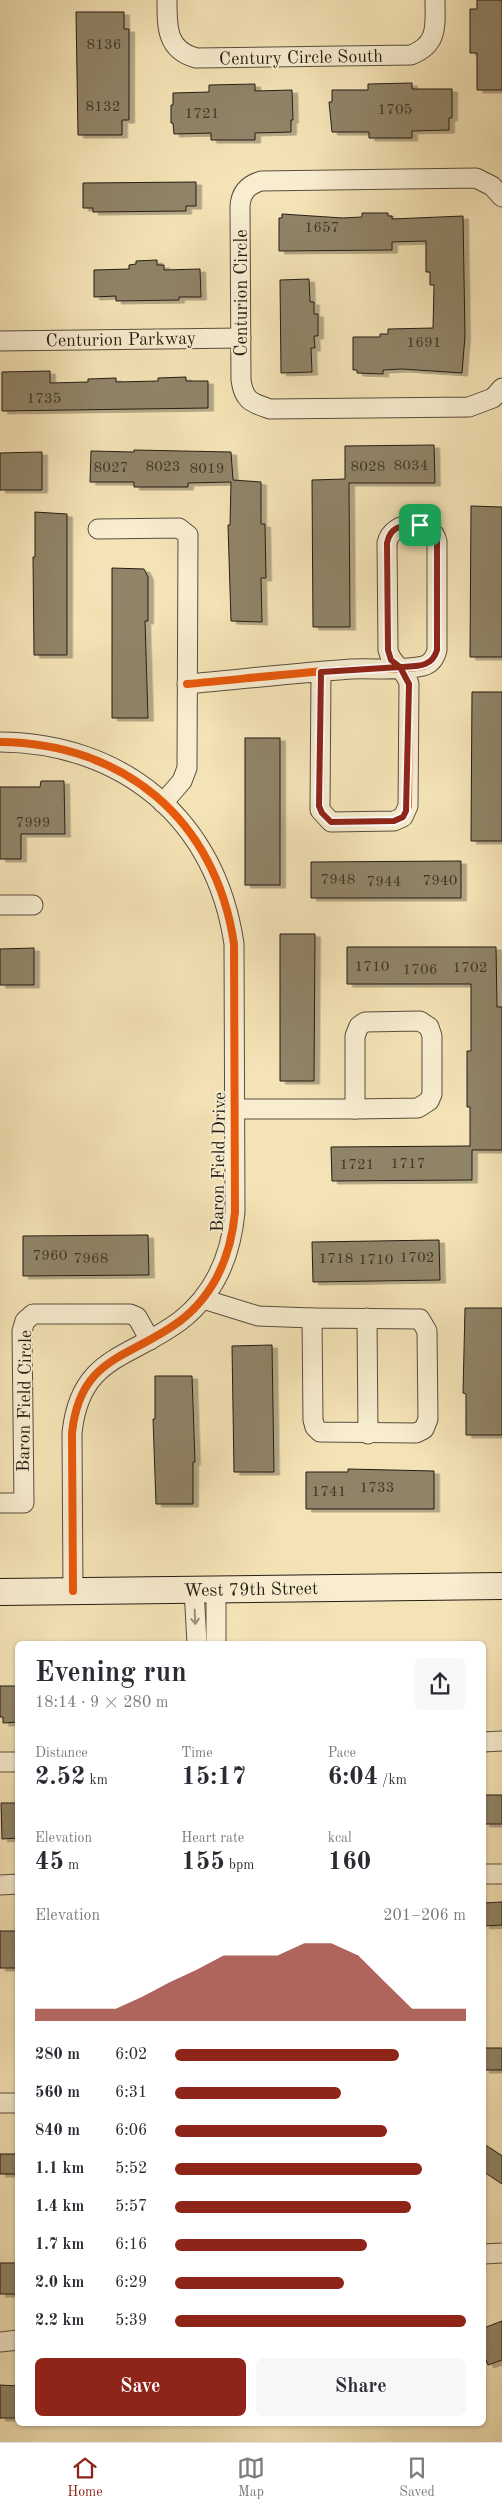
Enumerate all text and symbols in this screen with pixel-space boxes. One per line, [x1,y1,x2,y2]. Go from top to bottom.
house number: 8136 [87,38,121,53]
street label: Century Circle South [219,48,383,68]
house number: 8132 [86,100,120,115]
house number: 1705 [378,103,412,118]
house number: 1721 [185,107,219,122]
house number: 1657 [305,221,339,236]
street label: Centurion Circle [233,229,251,357]
street label: Centurion Parkway [46,330,197,350]
house number: 1691 [407,336,441,351]
house number: 1735 [27,392,61,407]
house number: 8034 [394,459,428,474]
house number: 8023 [146,460,180,475]
house number: 8028 [351,460,385,475]
house number: 8027 [94,461,128,476]
house number: 8019 [190,462,224,477]
pin [399,504,441,546]
icon: arrive [406,511,434,539]
house number: 7999 [16,816,50,831]
house number: 7948 [321,873,355,888]
house number: 7940 [423,874,457,889]
house number: 7944 [367,875,401,890]
house number: 1710 [355,960,389,975]
house number: 1702 [453,961,487,976]
house number: 1706 [403,963,437,978]
street label: Baron Field Drive [209,1092,229,1232]
house number: 1717 [391,1157,425,1172]
house number: 1721 [340,1158,374,1173]
house number: 7960 [33,1249,67,1264]
house number: 1702 [400,1251,434,1266]
house number: 7968 [74,1252,108,1267]
house number: 1718 [319,1252,353,1267]
house number: 1710 [359,1253,393,1268]
street label: Baron Field Circle [15,1330,35,1472]
house number: 1733 [360,1481,394,1496]
house number: 1741 [312,1485,346,1500]
street label: West 79th Street [184,1580,318,1600]
one-way arrow [191,1608,200,1624]
button: share [414,1658,466,1710]
text: Evening run [35,1660,187,1688]
text: 18:14 · 9 × 280 m [35,1695,168,1711]
text: Distance [35,1746,88,1760]
text: Time [181,1746,213,1760]
text: Pace [328,1746,356,1760]
text: 2.52 [35,1765,86,1790]
text: 15:17 [181,1765,246,1790]
text: 6:04 [328,1765,378,1790]
text: km [86,1773,108,1787]
text: /km [378,1773,407,1787]
text: Elevation [35,1831,92,1845]
text: Heart rate [181,1831,244,1845]
text: kcal [328,1831,352,1845]
text: 45 [35,1850,64,1875]
text: 155 [181,1850,225,1875]
text: 160 [328,1850,371,1875]
text: m [64,1858,79,1872]
text: bpm [225,1858,254,1872]
text: Elevation [35,1908,100,1924]
text: 201–206 m [383,1908,466,1924]
text: 280 m [35,2047,80,2063]
text: 6:02 [115,2047,147,2063]
text: 560 m [35,2085,80,2101]
text: 6:31 [115,2085,147,2101]
text: 840 m [35,2123,80,2139]
text: 6:06 [115,2123,147,2139]
text: 1.1 km [35,2161,84,2177]
text: 5:52 [115,2161,147,2177]
text: 1.4 km [35,2199,84,2215]
text: 5:57 [115,2199,147,2215]
text: 1.7 km [35,2237,84,2253]
text: 6:16 [115,2237,147,2253]
text: 2.0 km [35,2275,84,2291]
text: 6:29 [115,2275,147,2291]
text: 2.2 km [35,2313,84,2329]
text: 5:39 [115,2313,147,2329]
button: Save [35,2358,246,2416]
button: Share [256,2358,466,2416]
tab: Home [67,2454,103,2501]
tab: Map [237,2454,265,2501]
tab: Saved [399,2454,435,2501]

